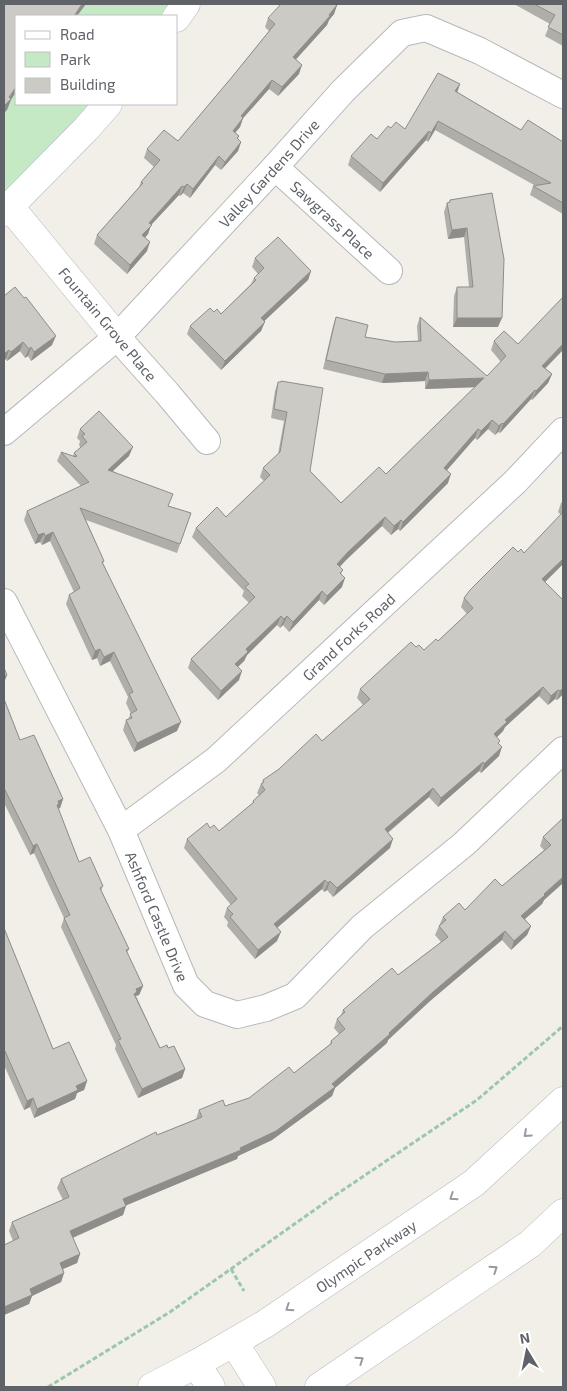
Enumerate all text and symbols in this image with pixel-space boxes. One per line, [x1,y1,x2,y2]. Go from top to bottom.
legend [15,15,178,105]
text: Road [60,25,95,43]
text: Park [60,50,91,68]
text: Building [60,75,116,93]
street label: Valley Gardens Drive [215,115,323,231]
street label: Sawgrass Place [287,177,378,262]
street label: Fountain Grove Place [55,263,161,385]
street label: Grand Forks Road [298,589,399,684]
street label: Ashford Castle Drive [122,849,192,984]
one-way arrow [524,1128,533,1137]
one-way arrow [449,1191,459,1200]
street label: Olympic Parkway [312,1216,420,1296]
one-way arrow [488,1266,498,1275]
one-way arrow [286,1301,295,1311]
north arrow [502,1326,552,1376]
text: N [518,1328,531,1347]
one-way arrow [354,1357,363,1366]

